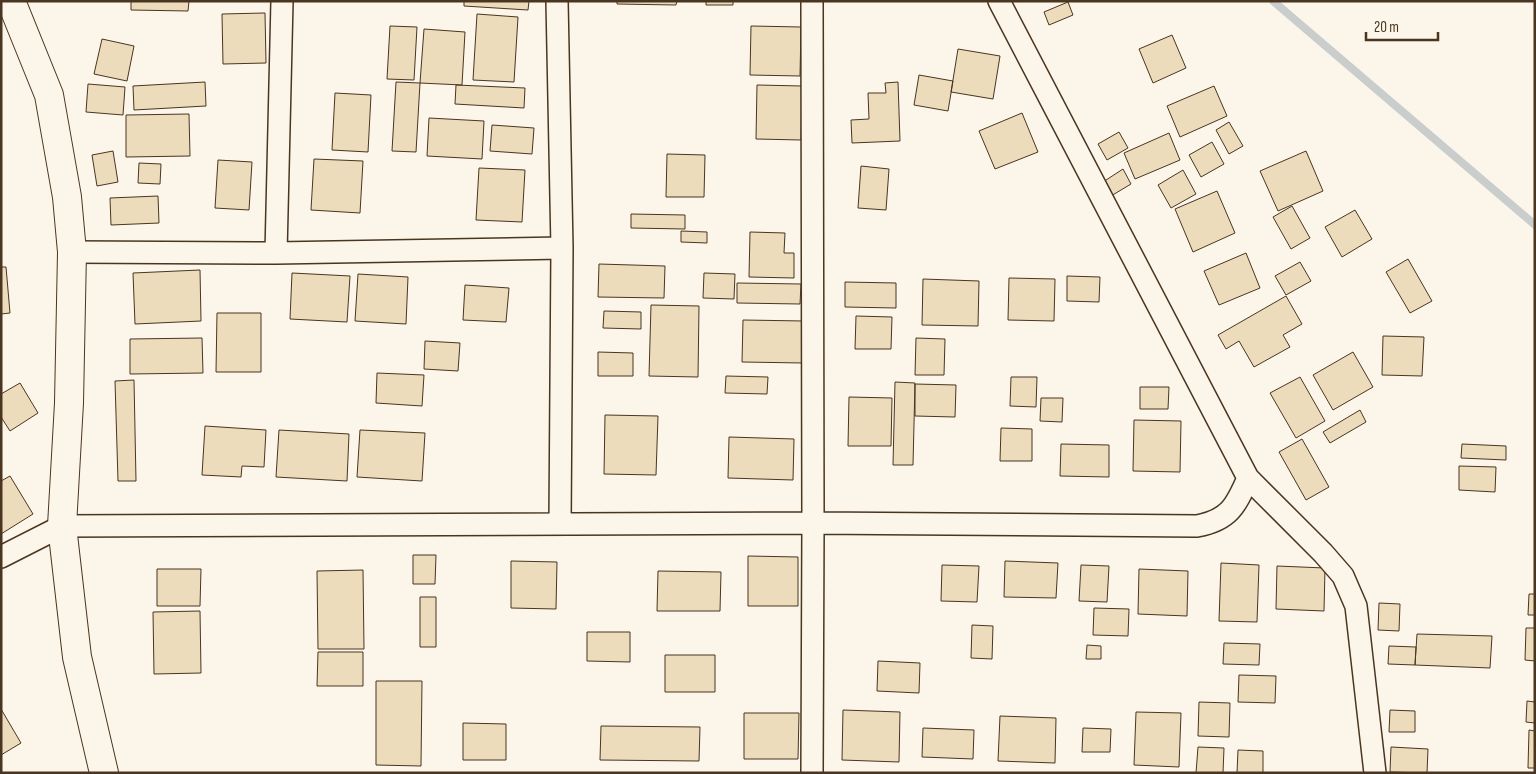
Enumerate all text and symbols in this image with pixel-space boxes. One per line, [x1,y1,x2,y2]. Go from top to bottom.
scale bar [1366,10,1438,42]
text: 20 m [1374,18,1399,37]

